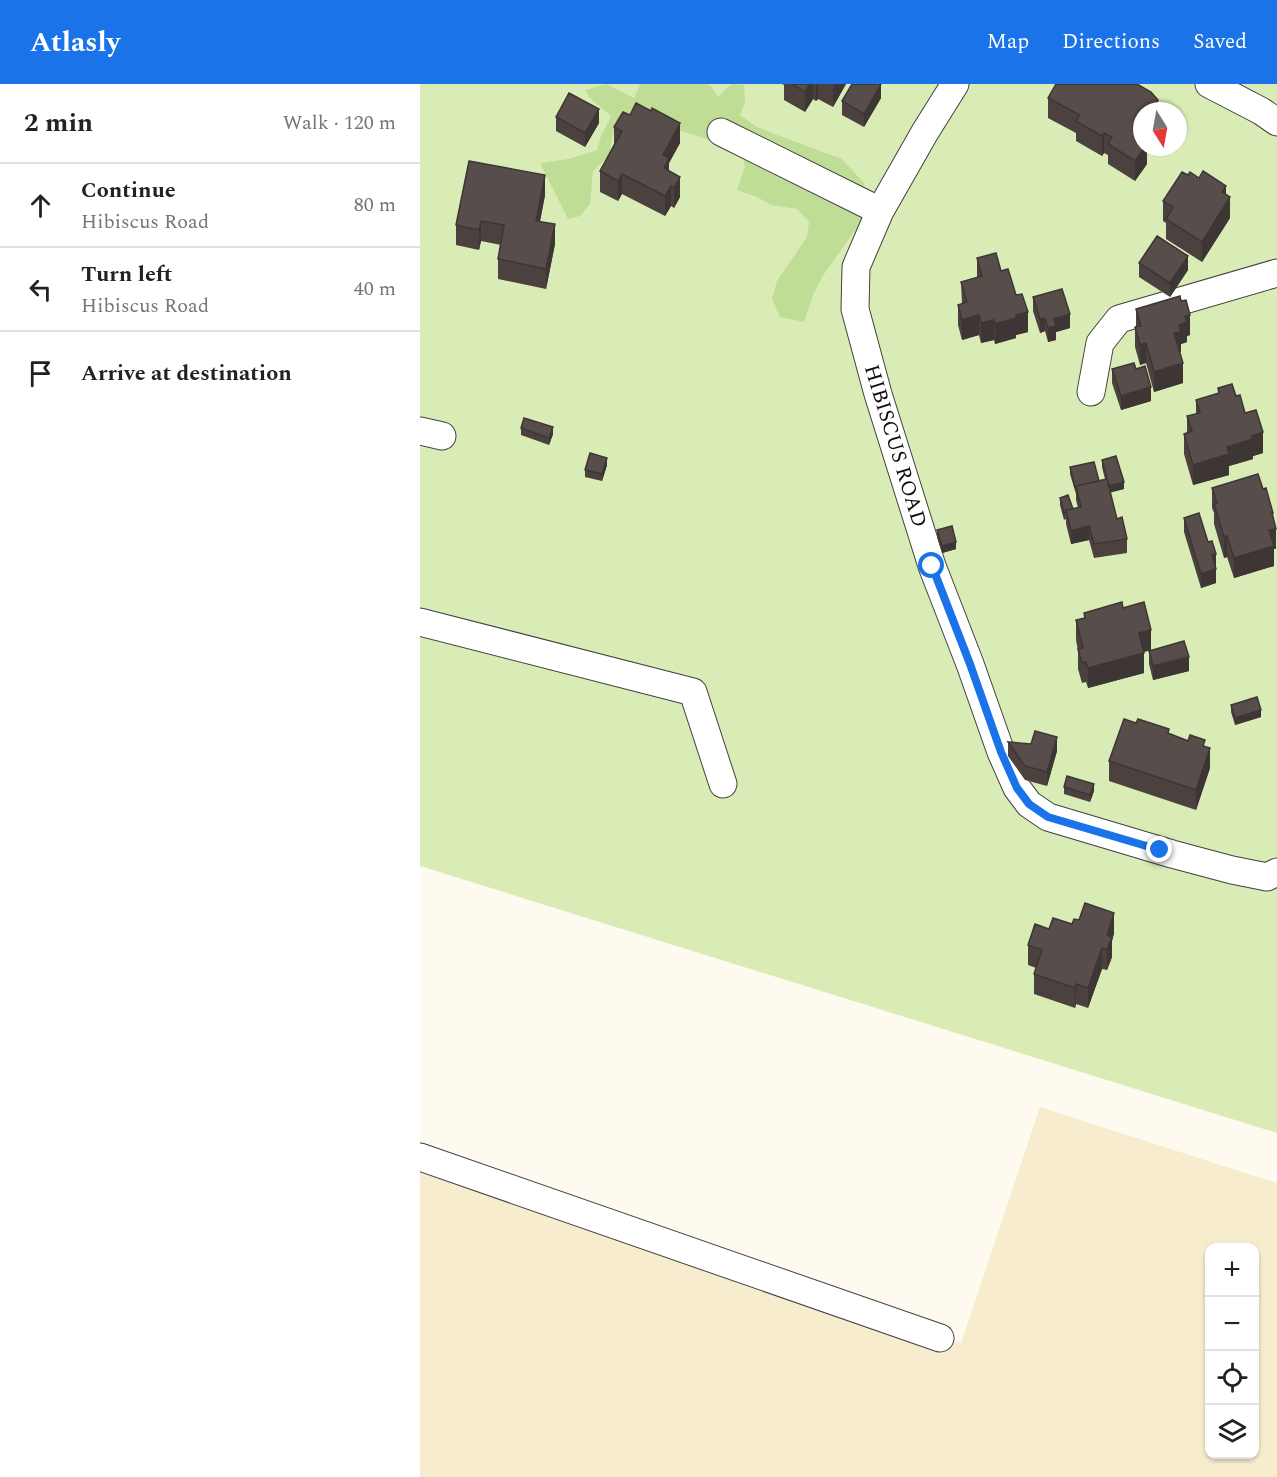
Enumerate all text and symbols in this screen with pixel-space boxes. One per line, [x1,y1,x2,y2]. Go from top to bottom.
text: Atlasly [30,21,120,64]
text: Map [987,26,1029,58]
text: Directions [1062,26,1160,58]
text: Saved [1193,26,1247,58]
north arrow [1133,102,1187,156]
text: 2 min [24,103,93,143]
text: Walk · 120 m [283,108,396,138]
text: Continue [81,174,176,207]
icon: ahead [24,189,57,222]
text: 80 m [354,190,396,220]
text: Hibiscus Road [81,207,209,237]
text: Turn left [81,258,173,291]
icon: left [24,273,57,306]
text: 40 m [354,274,396,304]
text: Hibiscus Road [81,291,209,321]
icon: arrive [24,357,57,390]
text: Arrive at destination [81,357,292,390]
street label: HIBISCUS ROAD [855,361,935,531]
route start [918,552,944,578]
route end [1146,836,1172,862]
map controls [1205,1243,1259,1459]
button: + [1205,1243,1259,1297]
button: − [1205,1297,1259,1351]
button: locate [1205,1351,1259,1405]
button: layers [1205,1405,1259,1459]

